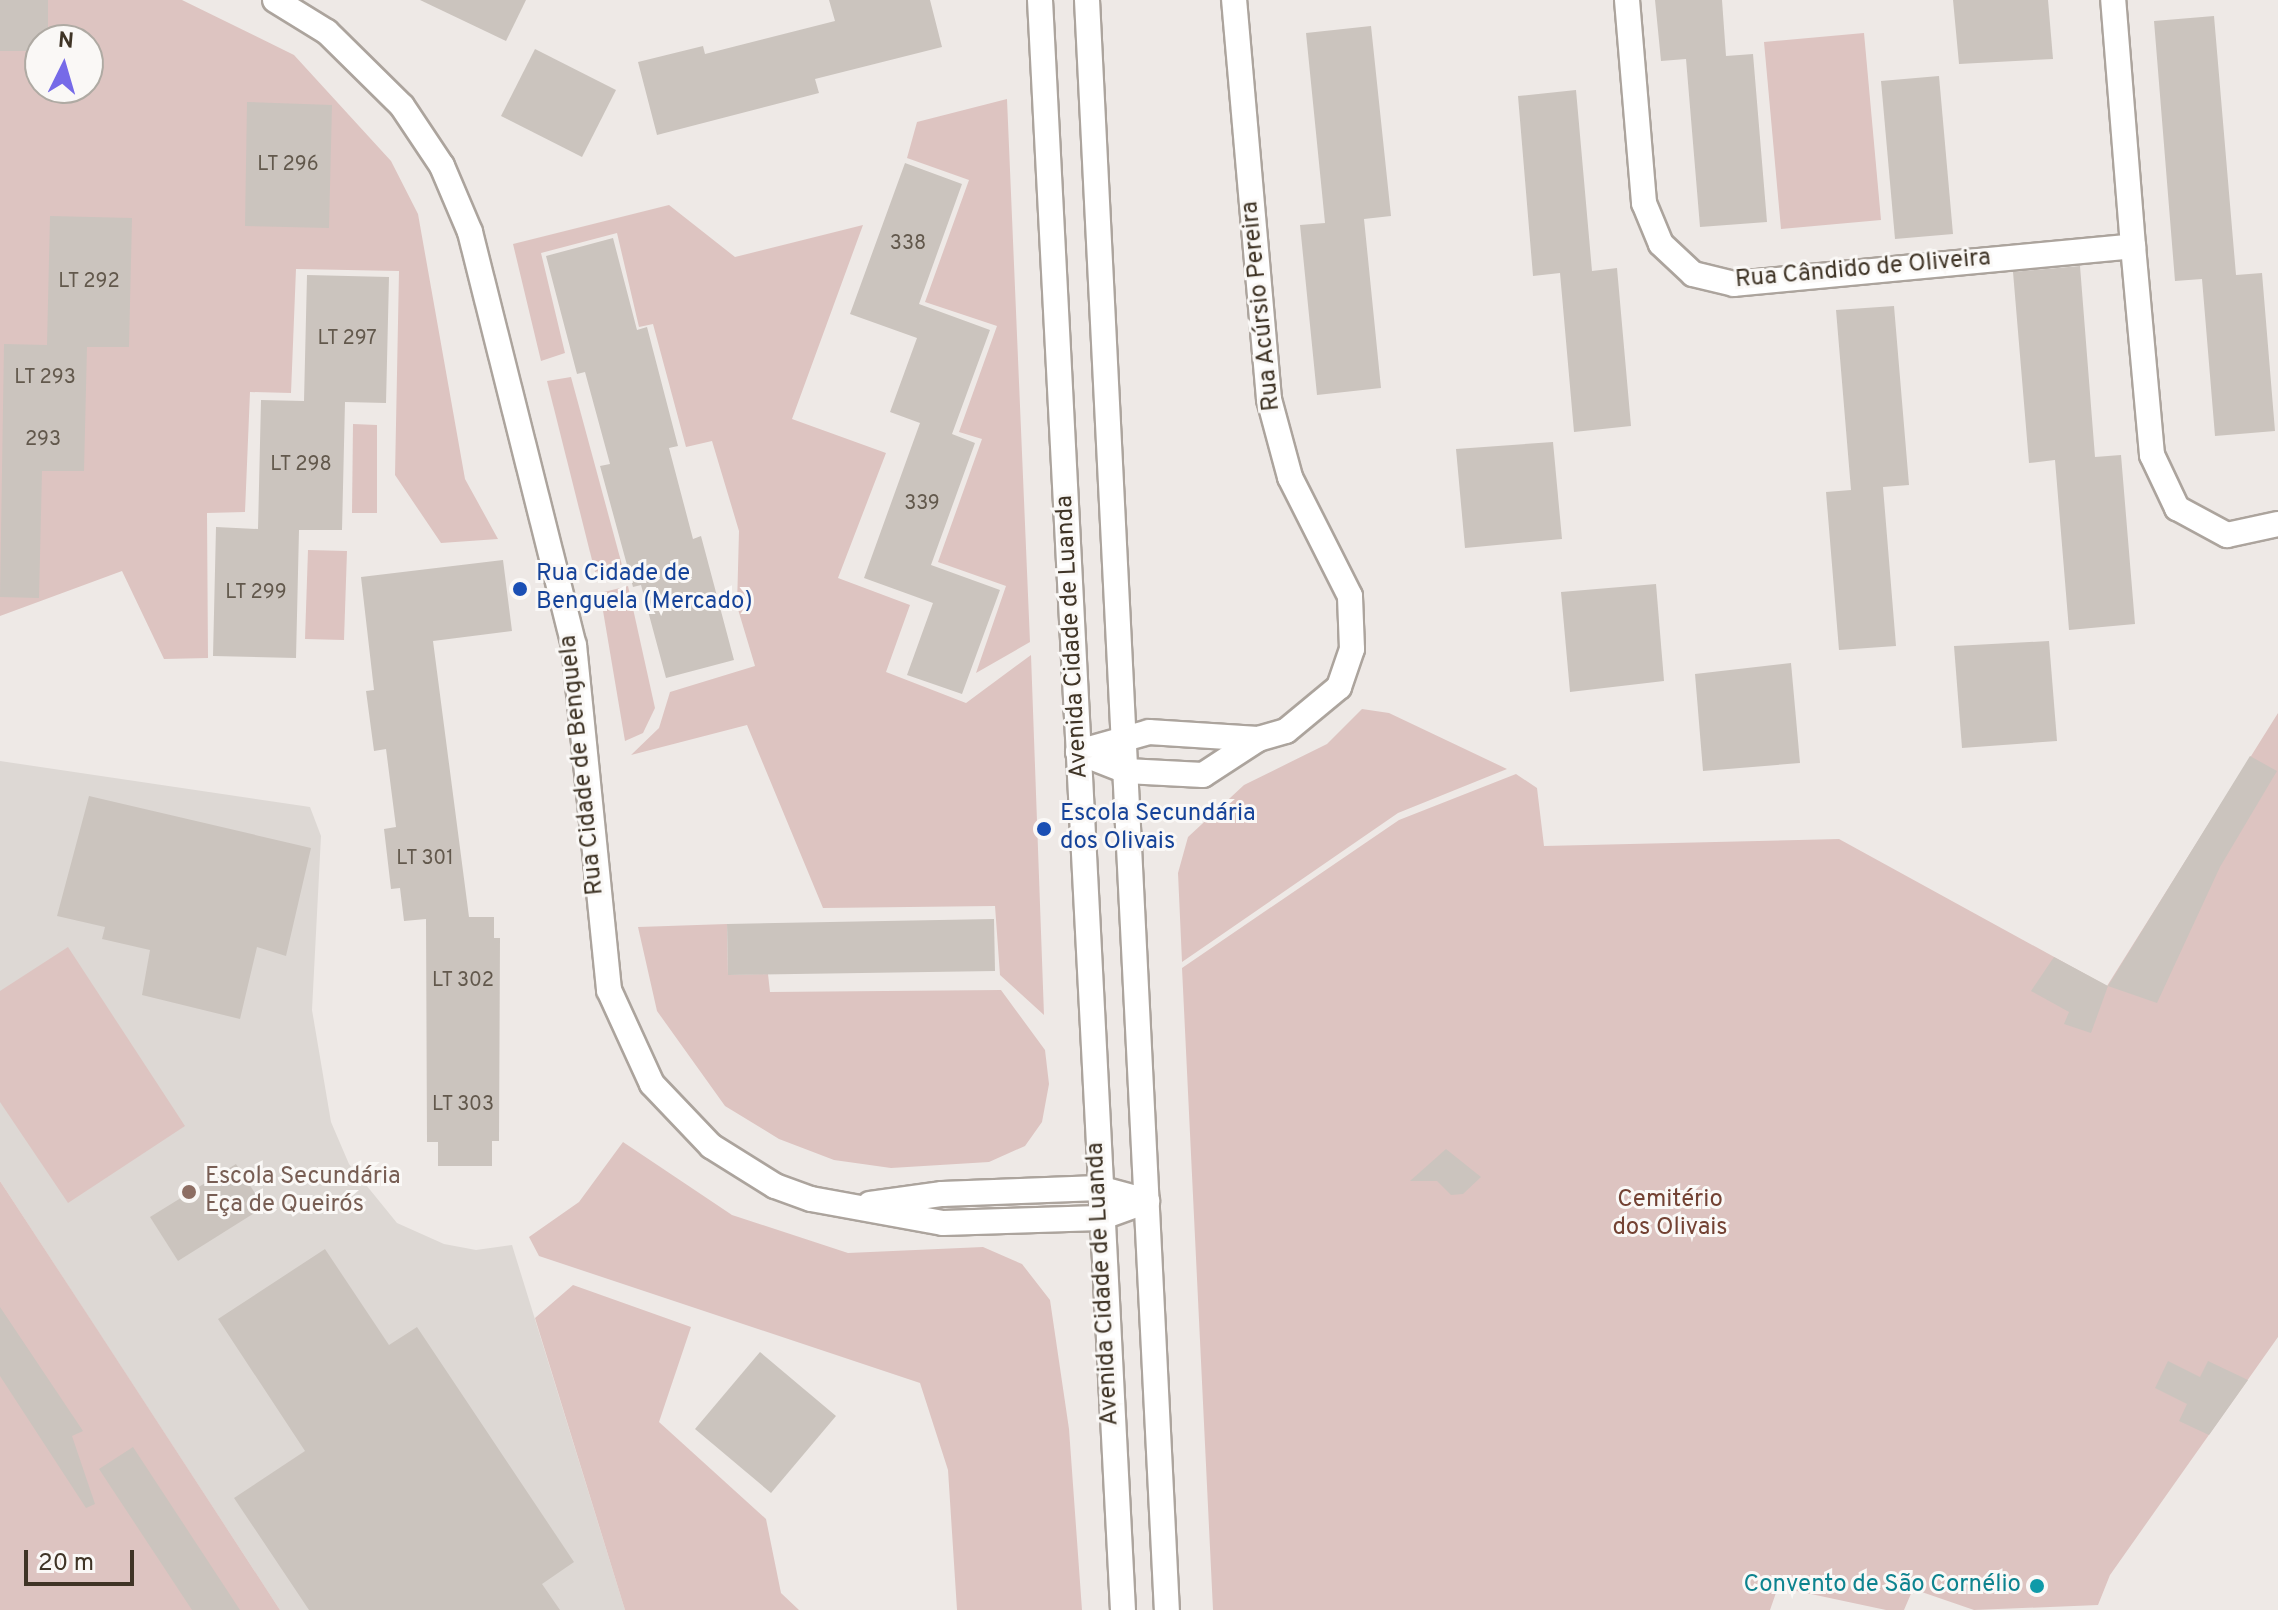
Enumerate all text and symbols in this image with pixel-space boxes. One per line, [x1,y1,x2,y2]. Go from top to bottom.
north arrow [24,24,104,104]
text: N [57,27,75,56]
house number: LT 296 [257,153,319,177]
street label: Rua Acúrsio Pereira [1237,199,1287,413]
house number: 338 [890,232,926,256]
street label: Rua Cândido de Oliveira [1734,244,1992,296]
house number: LT 292 [58,270,120,294]
house number: LT 297 [317,327,377,351]
house number: LT 293 [14,366,76,390]
house number: 293 [25,428,61,452]
house number: LT 298 [270,453,332,477]
house number: 339 [904,492,940,516]
street label: Avenida Cidade de Luanda [1051,494,1095,780]
place label: Rua Cidade de Benguela (Mercado) [536,561,753,617]
marker: Rua Cidade de Benguela (Mercado) [511,580,529,598]
house number: LT 299 [225,581,287,605]
street label: Rua Cidade de Benguela [555,633,611,897]
place label: Escola Secundária dos Olivais [1060,801,1256,857]
marker: Escola Secundária dos Olivais [1035,820,1053,838]
house number: LT 301 [396,847,454,871]
house number: LT 302 [432,969,494,993]
house number: LT 303 [432,1093,494,1117]
street label: Avenida Cidade de Luanda [1082,1141,1126,1427]
place label: Escola Secundária Eça de Queirós [205,1164,401,1220]
marker: Escola Secundária Eça de Queirós [180,1183,198,1201]
park label: Cemitério dos Olivais [1612,1187,1728,1243]
scale bar [28,1534,138,1584]
text: 20 m [38,1549,94,1579]
place label: Convento de São Cornélio [1744,1572,2021,1600]
marker: Convento de São Cornélio [2028,1577,2046,1595]

